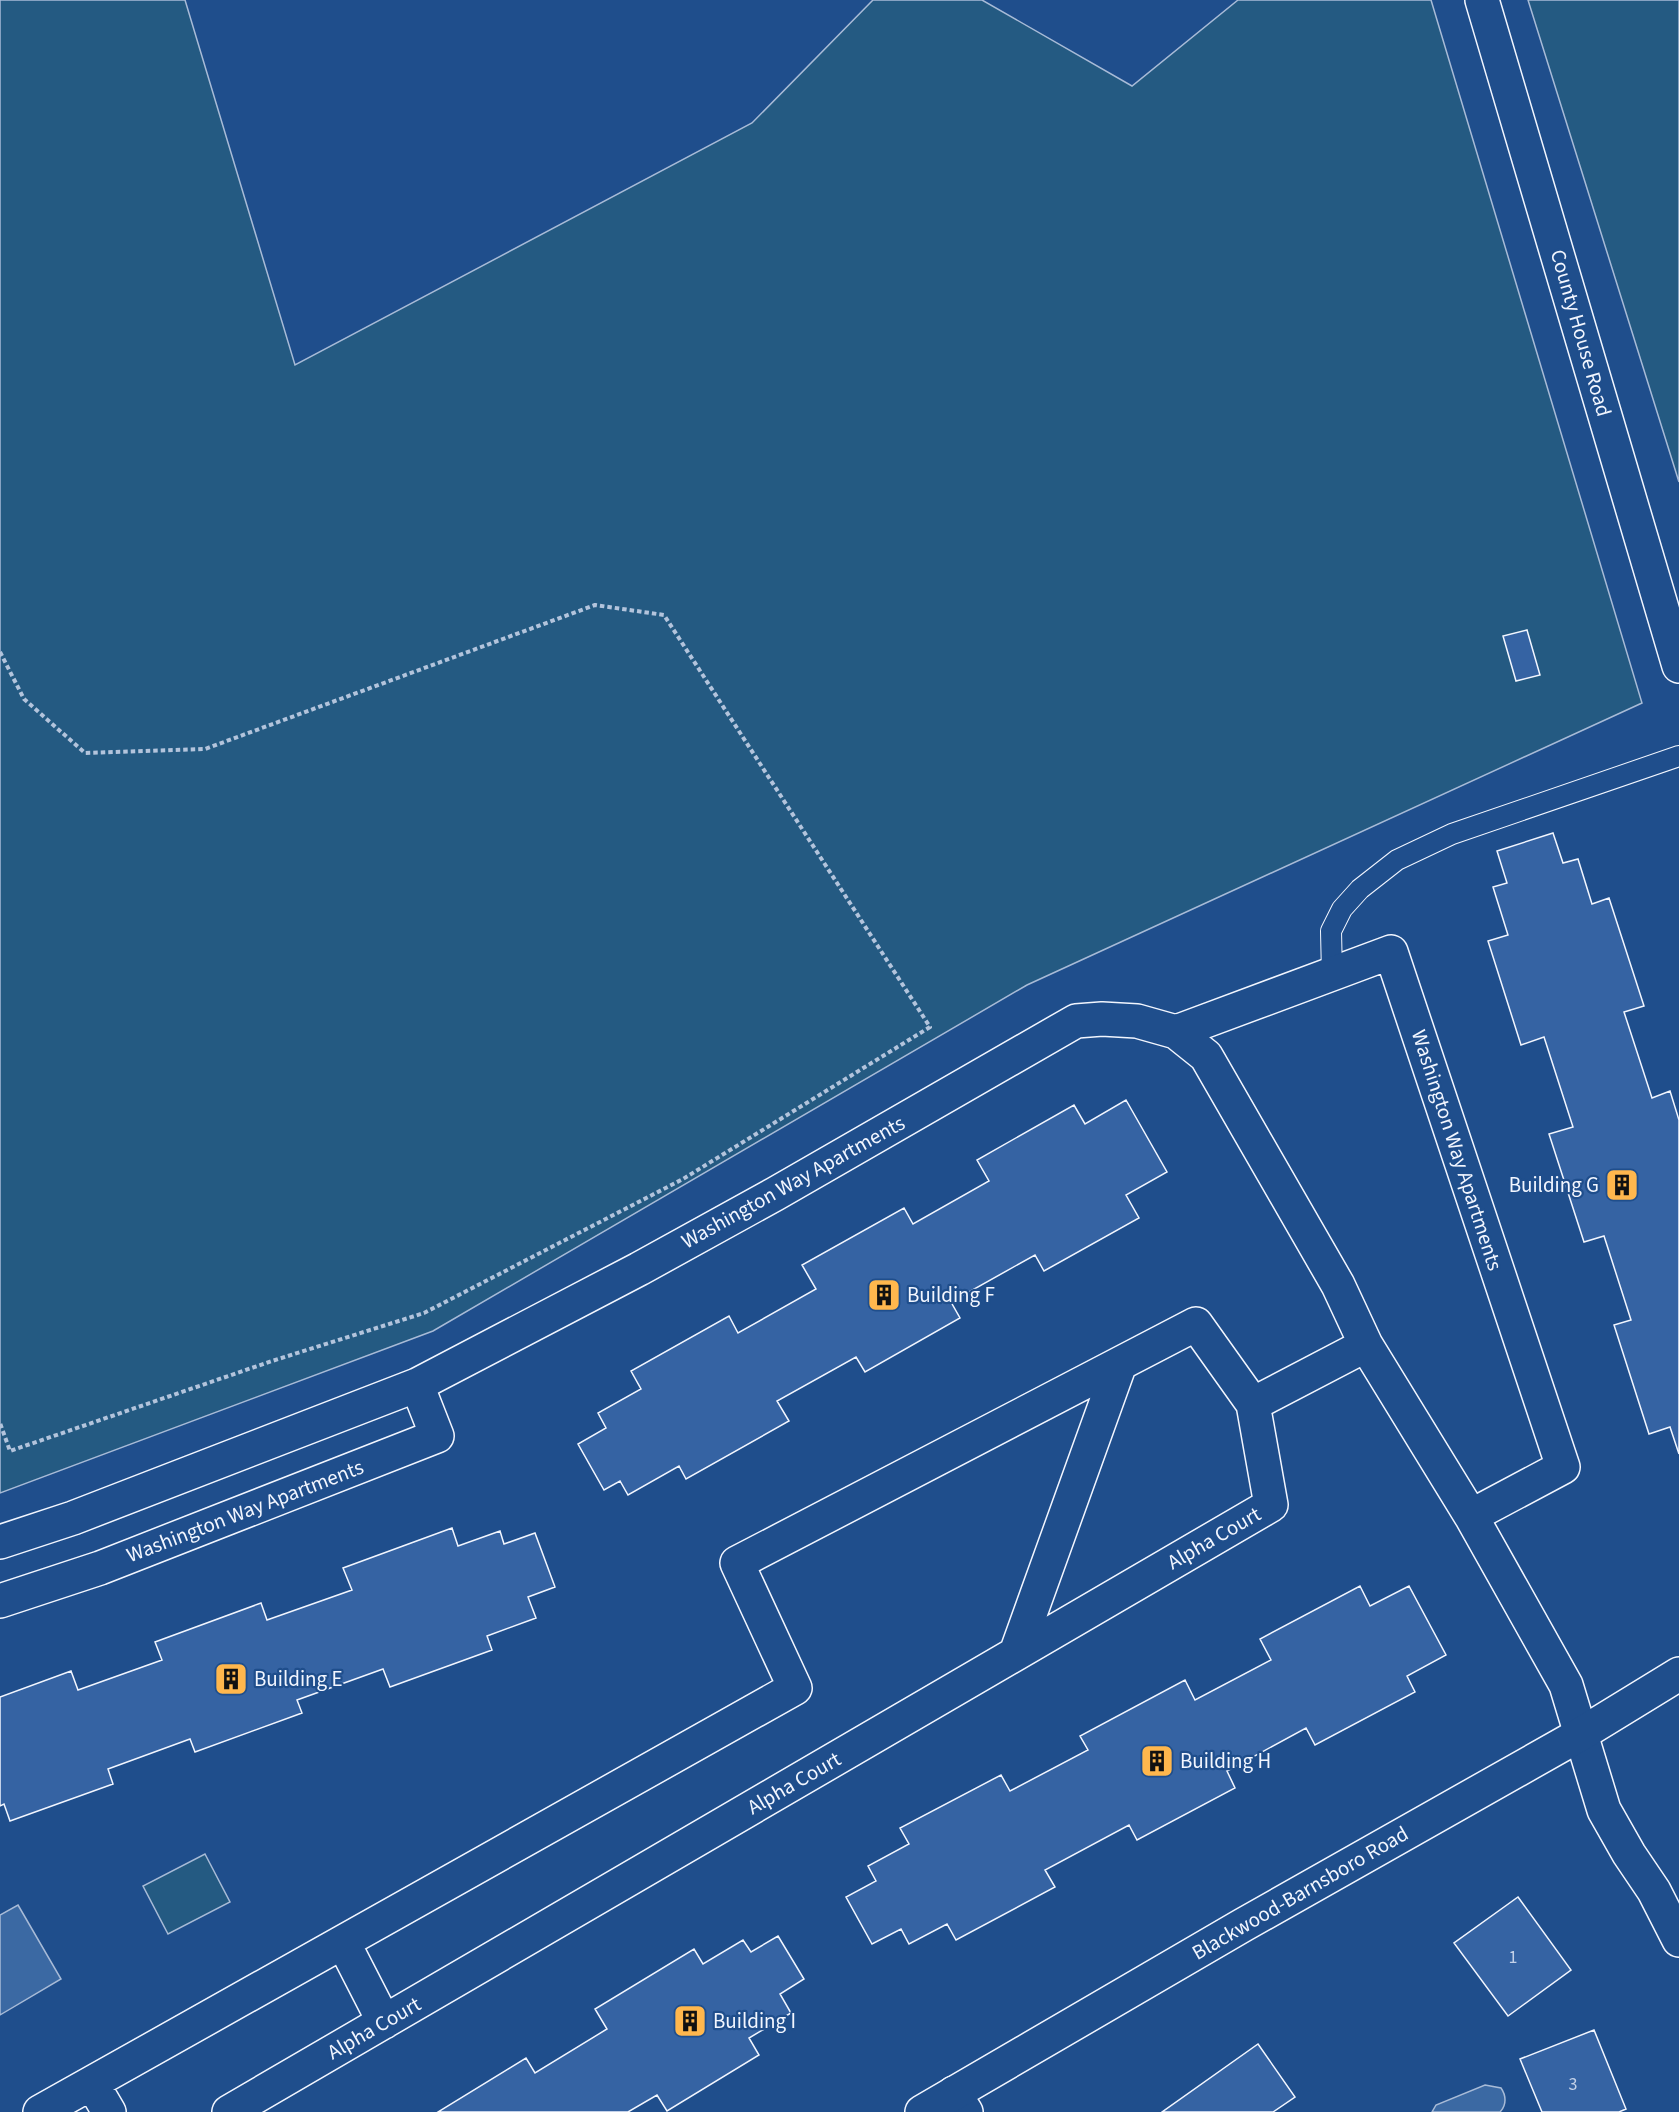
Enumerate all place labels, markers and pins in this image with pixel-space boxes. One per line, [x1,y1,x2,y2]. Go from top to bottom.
building icon: Building G [1604,1167,1640,1203]
place label: Building G [1509,1170,1599,1200]
building icon: Building F [866,1277,902,1313]
place label: Building F [907,1280,995,1310]
building icon: Building E [213,1661,249,1697]
place label: Building E [254,1664,342,1694]
building icon: Building H [1139,1743,1175,1779]
place label: Building H [1180,1746,1271,1776]
building icon: Building I [672,2003,708,2039]
place label: Building I [713,2006,796,2036]

